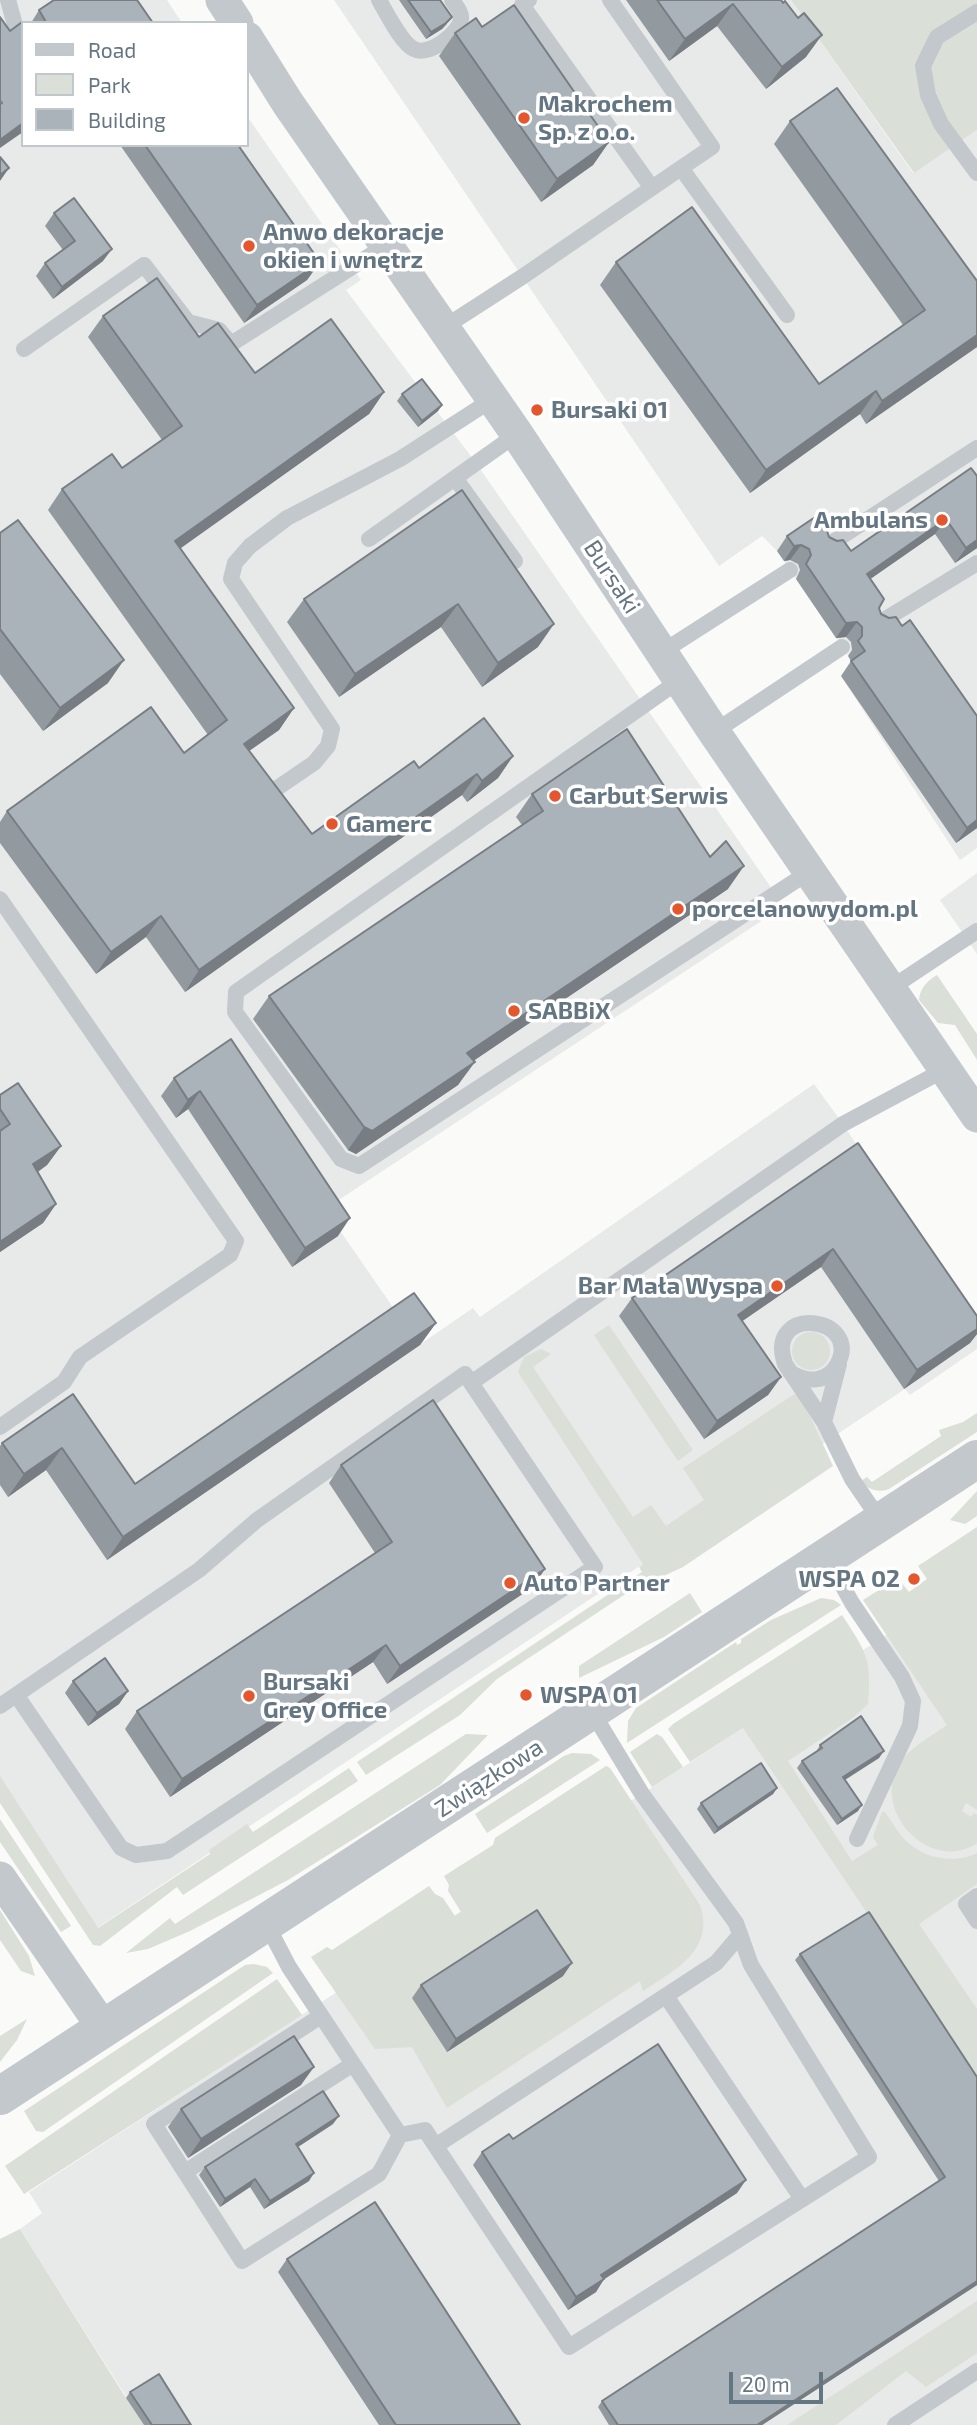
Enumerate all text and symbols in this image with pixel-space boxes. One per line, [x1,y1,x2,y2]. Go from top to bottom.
legend [21,21,248,147]
text: Road [88,37,136,62]
text: Park [88,72,131,97]
place label: Makrochem Sp. z o.o. [538,90,673,146]
text: Building [88,107,166,132]
marker: Makrochem Sp. z o.o. [516,110,532,126]
place label: Anwo dekoracje okien i wnętrz [263,218,444,274]
marker: Anwo dekoracje okien i wnętrz [241,238,257,254]
place label: Bursaki 01 [551,396,668,424]
marker: Bursaki 01 [529,402,545,418]
place label: Ambulans [814,506,928,534]
marker: Ambulans [934,512,950,528]
street label: Bursaki [578,535,646,619]
place label: Carbut Serwis [569,782,728,810]
marker: Carbut Serwis [547,788,563,804]
place label: Gamerc [346,810,432,838]
marker: Gamerc [324,816,340,832]
place label: porcelanowydom.pl [692,895,918,923]
marker: porcelanowydom.pl [670,901,686,917]
place label: SABBiX [528,997,611,1025]
marker: SABBiX [506,1003,522,1019]
place label: Bar Mała Wyspa [578,1272,763,1300]
marker: Bar Mała Wyspa [769,1278,785,1294]
place label: WSPA 02 [799,1565,900,1593]
place label: Auto Partner [524,1569,670,1597]
marker: WSPA 02 [906,1571,922,1587]
marker: Auto Partner [502,1575,518,1591]
place label: Bursaki Grey Office [263,1668,387,1724]
place label: WSPA 01 [540,1681,638,1709]
marker: WSPA 01 [518,1687,534,1703]
marker: Bursaki Grey Office [241,1688,257,1704]
street label: Związkowa [430,1732,548,1824]
scale bar [732,2358,827,2402]
text: 20 m [742,2371,790,2396]

